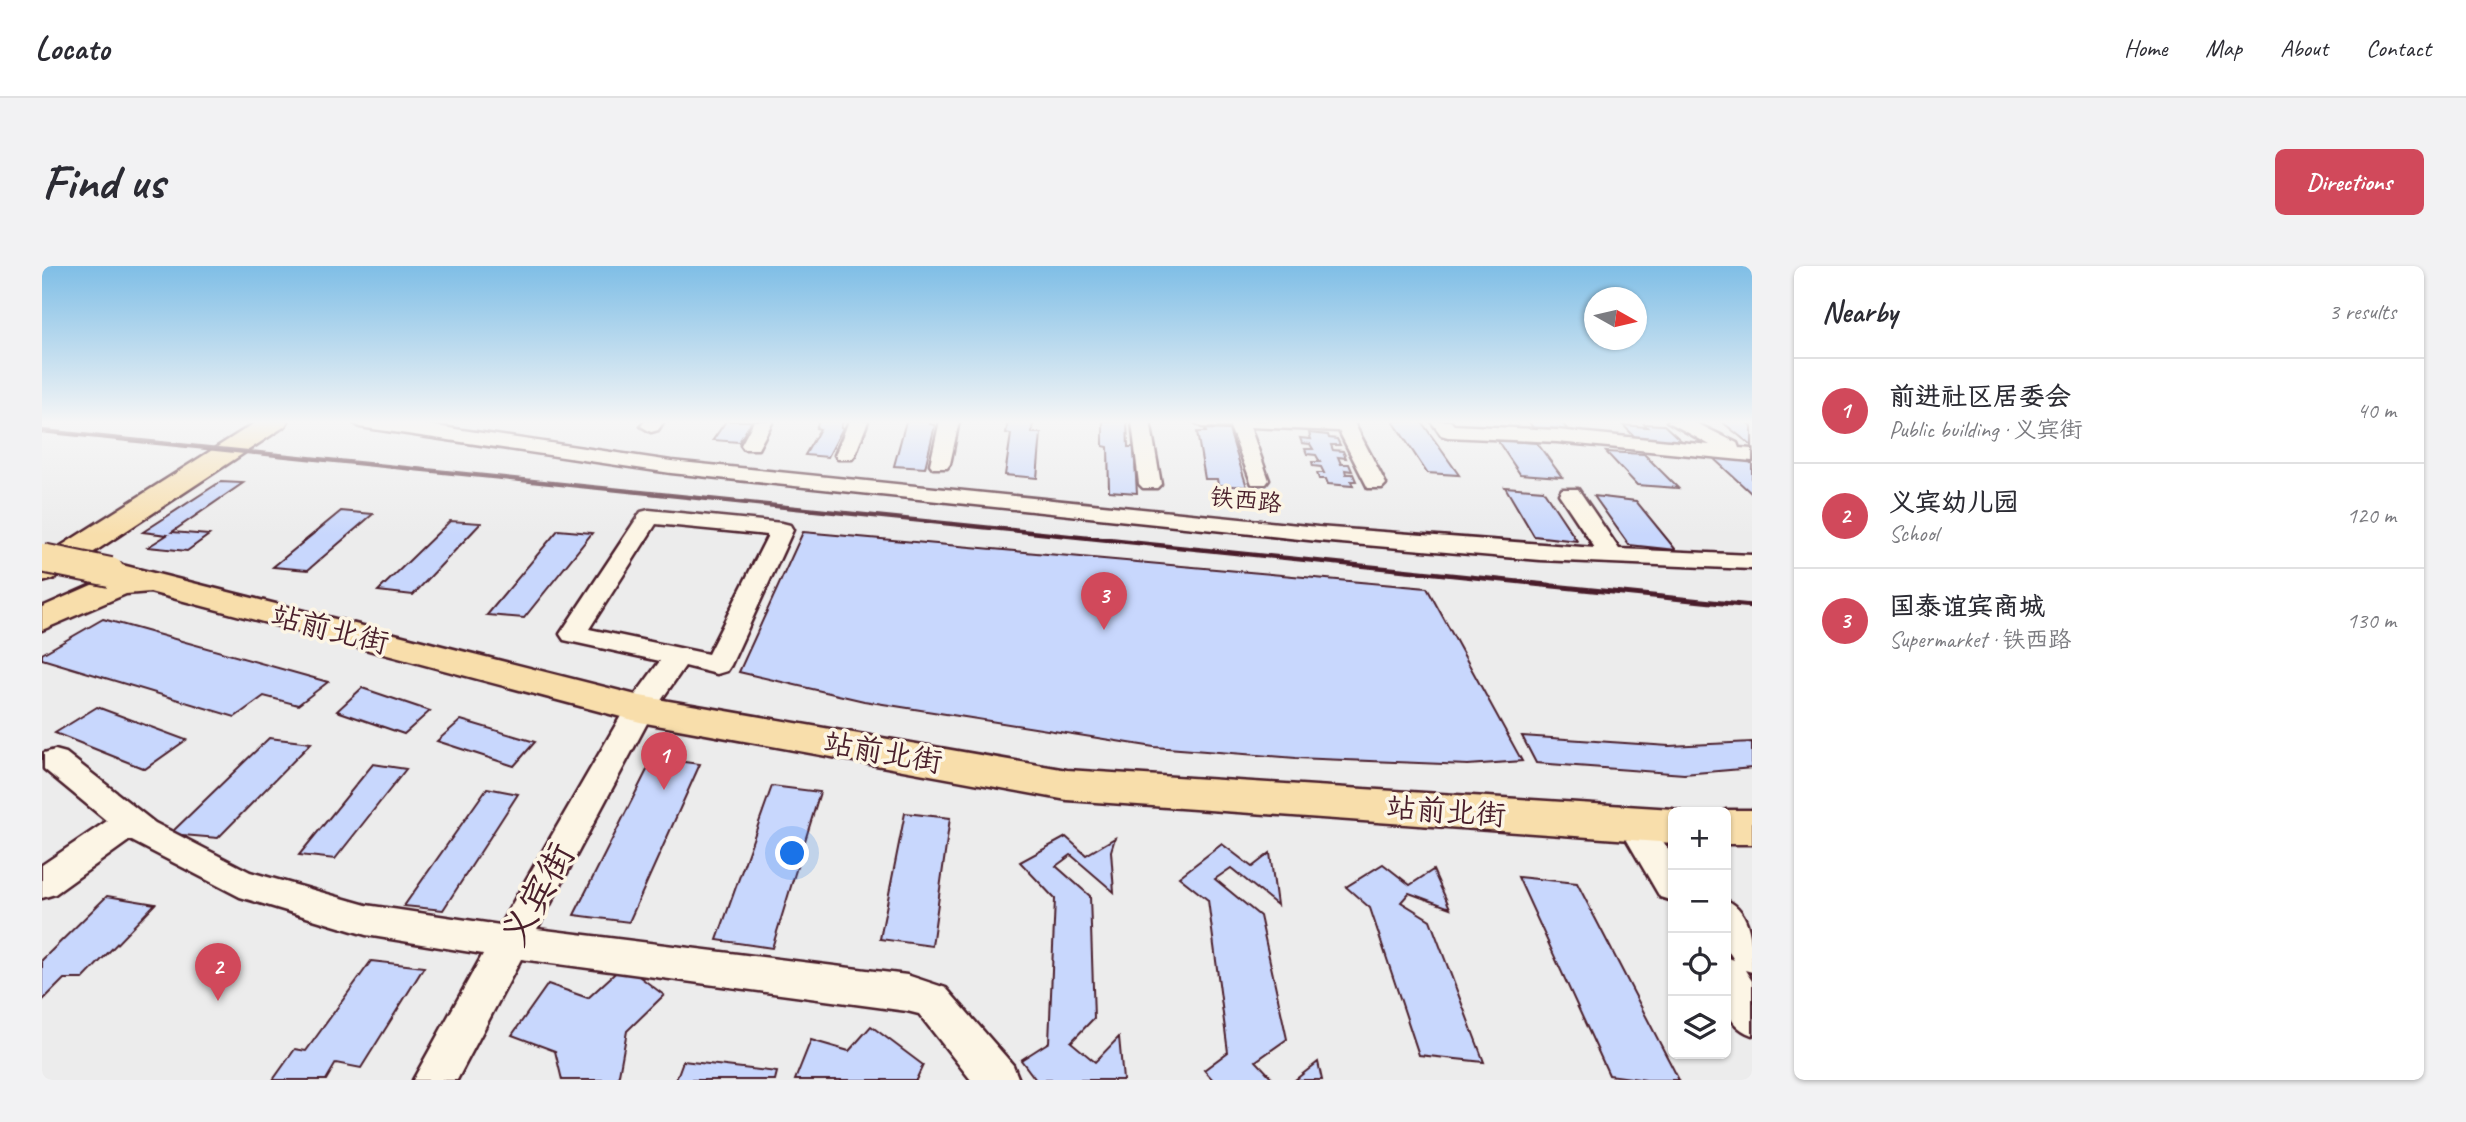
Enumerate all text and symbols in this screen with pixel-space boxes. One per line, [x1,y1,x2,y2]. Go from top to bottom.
text: Locato [35,27,109,69]
text: Home [2124,33,2167,63]
text: Map [2205,33,2242,63]
text: About [2280,33,2328,63]
text: Contact [2366,33,2431,63]
button: Directions [2275,149,2424,215]
text: Find us [42,151,164,213]
north arrow [1584,287,1647,350]
text: Nearby [1822,293,1898,331]
text: 3 results [2329,297,2396,326]
text: 前进社区居委会 [1889,380,2071,413]
text: 1 [1840,396,1850,425]
text: 40 m [2357,396,2396,425]
text: Public building · 义宾街 [1889,415,2083,444]
street label: 铁西路 [1209,481,1283,519]
text: 义宾幼儿园 [1889,486,2019,519]
text: 2 [1840,501,1850,530]
text: 120 m [2347,501,2396,530]
text: School [1889,519,1938,548]
pin: 3 [1081,572,1127,630]
text: 国泰谊宾商城 [1889,590,2045,623]
street label: 站前北街 [267,596,393,662]
text: 3 [1840,606,1850,635]
text: 130 m [2347,606,2396,635]
text: Supermarket · 铁西路 [1889,625,2071,654]
street label: 站前北街 [821,723,945,781]
pin: 1 [641,732,687,790]
street label: 站前北街 [1385,788,1507,834]
map controls [1668,807,1731,1059]
button: + [1668,807,1731,870]
street label: 义宾街 [490,834,585,954]
your location [775,836,809,870]
button: − [1668,870,1731,933]
button: locate [1668,933,1731,996]
pin: 2 [195,943,241,1001]
button: layers [1668,996,1731,1059]

